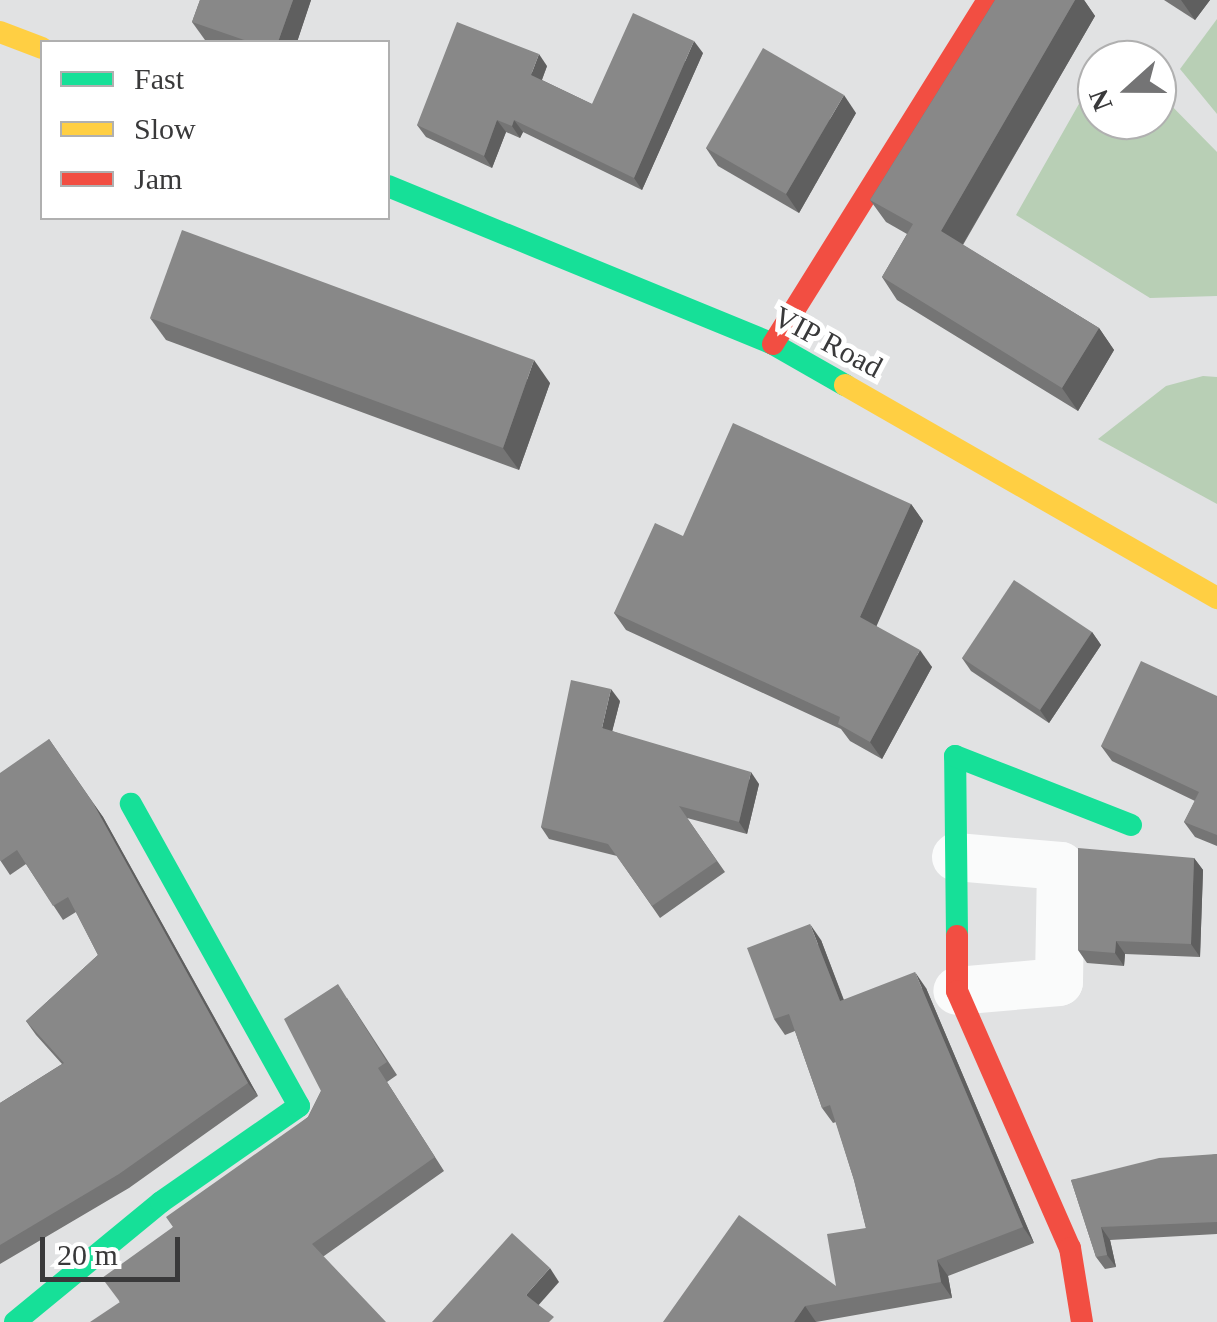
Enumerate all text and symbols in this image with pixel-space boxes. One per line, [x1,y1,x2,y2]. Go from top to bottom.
legend [40,40,390,220]
north arrow [1077,40,1177,140]
text: Fast [134,62,184,95]
text: N [1082,85,1118,115]
text: Slow [134,112,196,145]
text: Jam [134,162,182,195]
street label: VIP Road [767,298,889,386]
scale bar [45,1217,185,1279]
text: 20 m [57,1238,118,1271]

